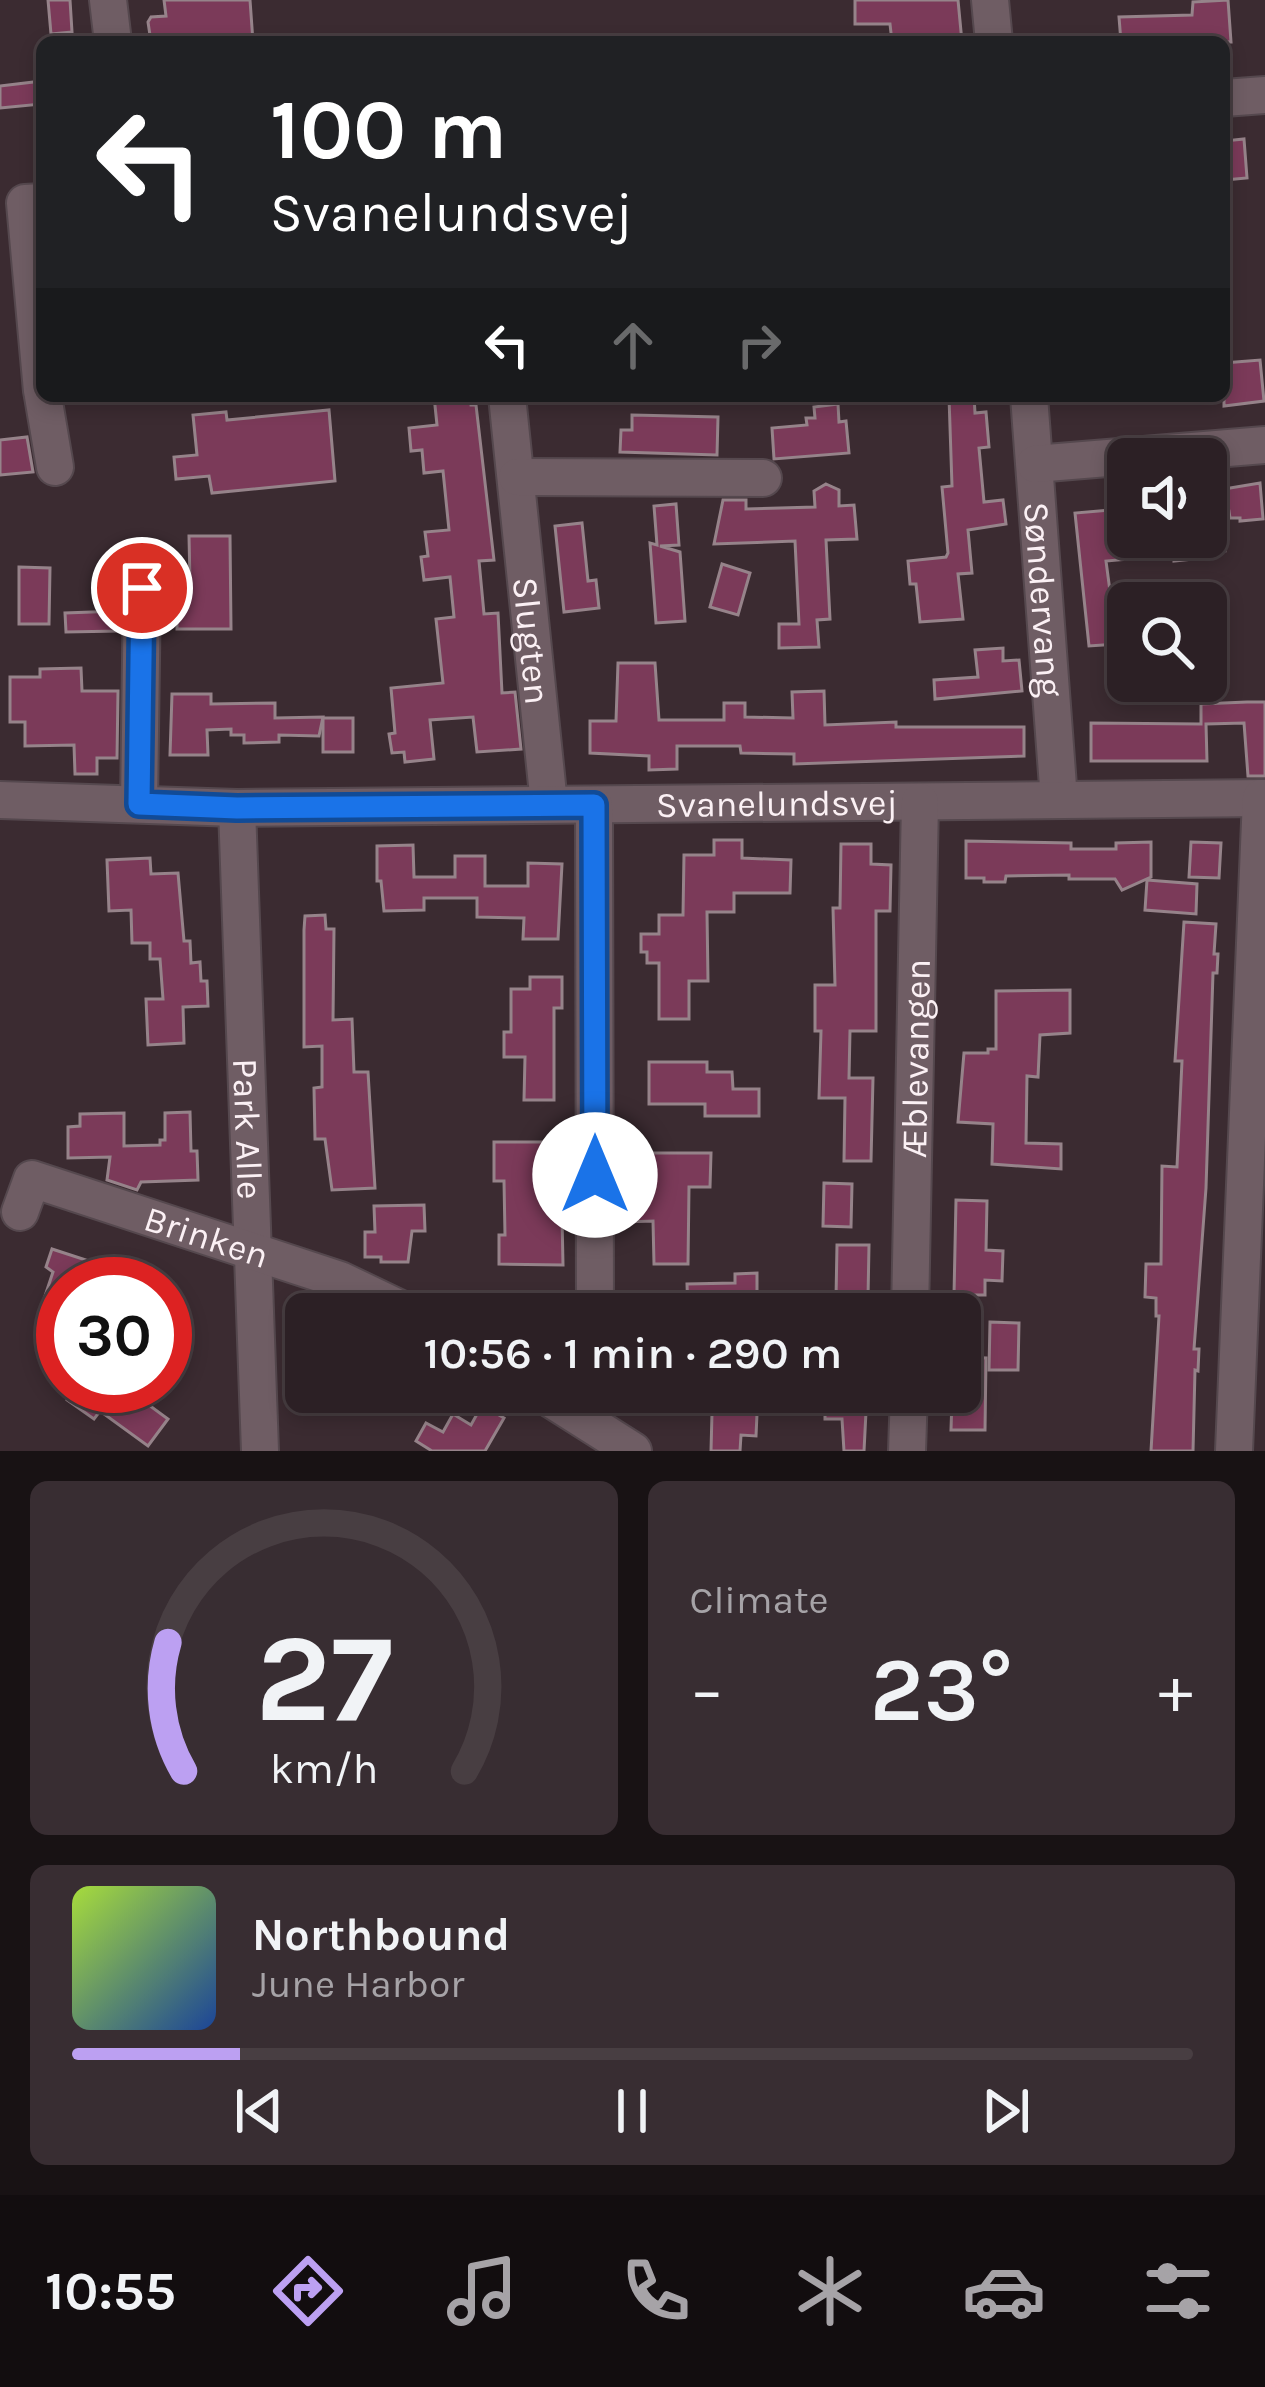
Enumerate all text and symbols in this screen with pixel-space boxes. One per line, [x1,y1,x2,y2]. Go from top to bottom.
text: 100 m [270,81,507,179]
icon: left [72,84,228,240]
text: Svanelundsvej [270,181,632,245]
icon: left [474,312,540,378]
icon: ahead [600,312,666,378]
icon: right [726,312,792,378]
map controls [1107,438,1227,702]
button: sound [1107,438,1227,558]
street label: Søndervang [1015,500,1071,699]
pin [91,537,193,639]
icon: arrive [109,555,175,621]
street label: Slugten [504,575,559,707]
button: search [1107,582,1227,702]
street label: Svanelundsvej [656,782,898,826]
street label: Æblevangen [893,958,939,1160]
street label: Park Alle [224,1058,271,1200]
position arrow [532,1112,658,1238]
street label: Brinken [139,1197,274,1277]
speed limit sign: 30 [36,1257,192,1413]
text: 10:56 · 1 min · 290 m [424,1327,842,1379]
text: Climate [690,1577,829,1623]
text: 27 [255,1606,393,1751]
text: 23° [870,1637,1013,1743]
text: − [690,1651,724,1729]
text: + [1158,1651,1193,1729]
text: km/h [269,1744,378,1794]
text: Northbound [252,1909,510,1961]
text: June Harbor [252,1961,464,2007]
icon: previous [226,2078,292,2144]
icon: pause [599,2078,665,2144]
icon: next [973,2078,1039,2144]
icon: directions [266,2249,350,2333]
icon: music [440,2249,524,2333]
icon: phone [614,2249,698,2333]
icon: climate [788,2249,872,2333]
icon: car [962,2249,1046,2333]
icon: filters [1136,2249,1220,2333]
text: 10:55 [45,2259,176,2323]

